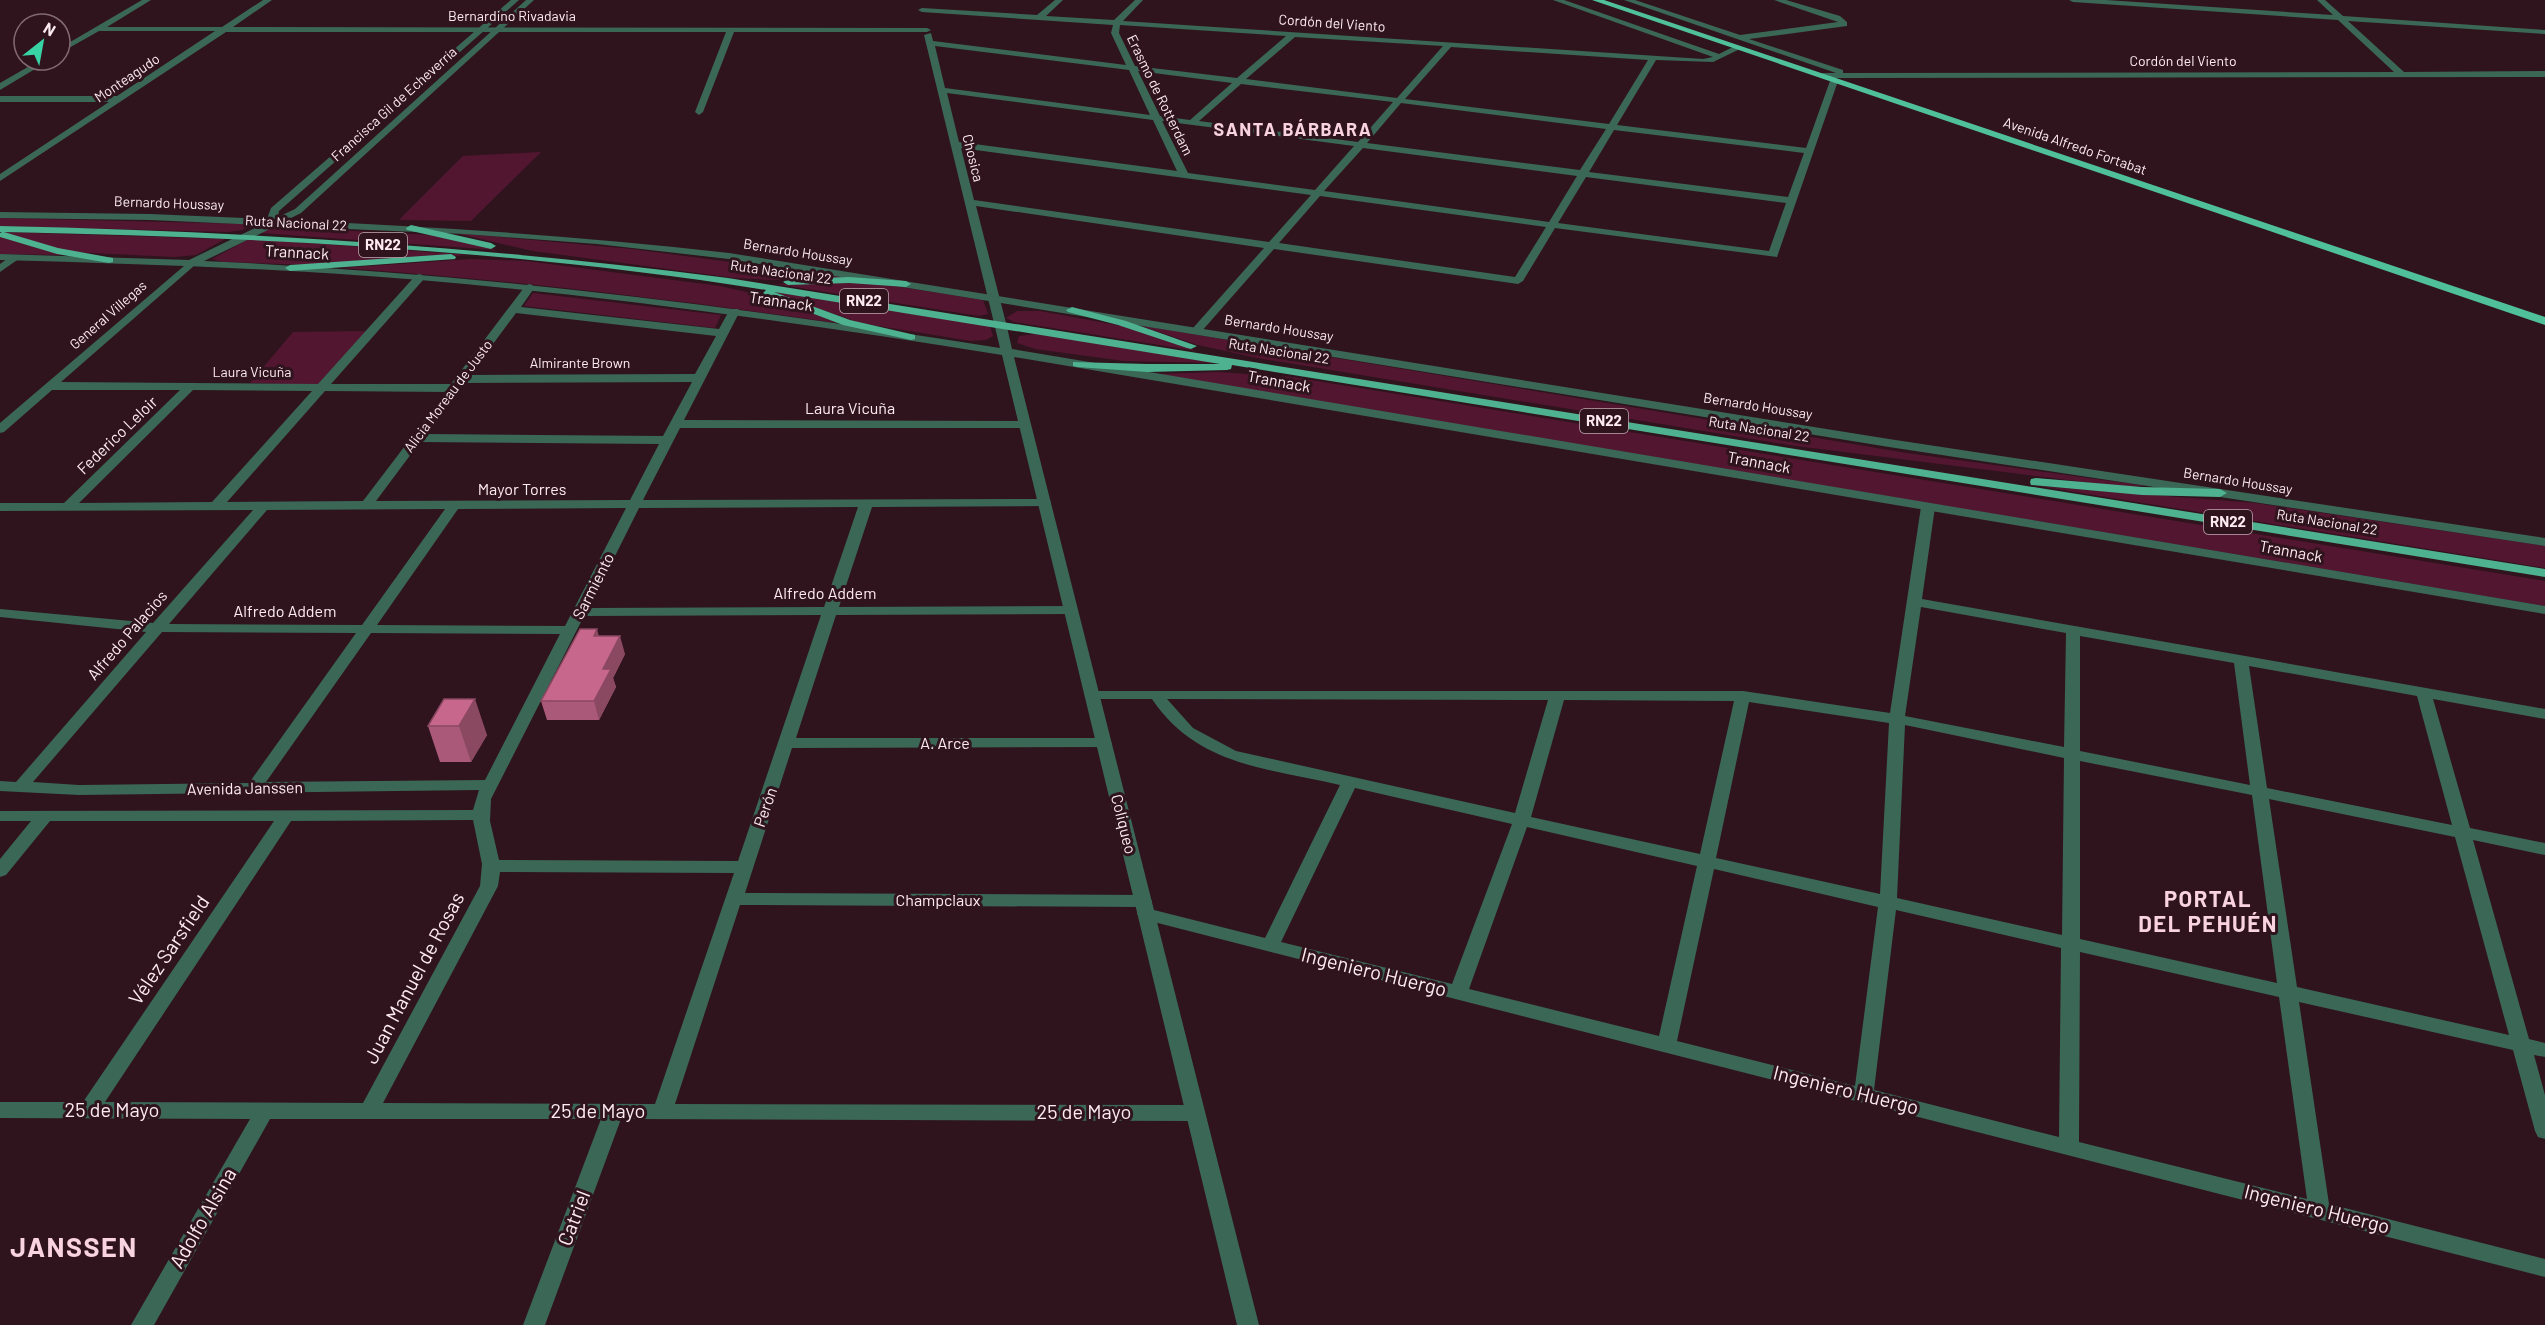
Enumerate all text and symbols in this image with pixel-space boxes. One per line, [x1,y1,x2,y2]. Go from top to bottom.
street label: Bernardino Rivadavia [448,7,576,24]
street label: Cordón del Viento [1278,10,1386,35]
north arrow [12,12,72,72]
text: N [41,18,59,40]
street label: Erasmo de Rotterdam [1124,32,1197,158]
street label: Francisca Gil de Echeverría [327,43,460,164]
street label: Monteagudo [91,50,163,106]
street label: Cordón del Viento [2129,52,2237,69]
street label: Avenida Alfredo Fortabat [2001,113,2149,178]
district label: SANTA BÁRBARA [1214,118,1372,140]
street label: Chosica [959,132,988,183]
street label: Bernardo Houssay [114,192,225,213]
street label: Ruta Nacional 22 [245,211,347,234]
road number: RN22 [359,233,407,257]
street label: Bernardo Houssay [742,234,854,269]
street label: Trannack [265,240,329,263]
street label: Ruta Nacional 22 [729,256,833,287]
street label: General Villegas [66,276,150,353]
street label: Trannack [748,287,814,314]
road number: RN22 [840,289,888,313]
street label: Bernardo Houssay [1223,310,1335,345]
street label: Ruta Nacional 22 [1227,334,1331,367]
street label: Alicia Moreau de Justo [400,336,495,455]
street label: Almirante Brown [530,354,630,371]
street label: Laura Vicuña [213,363,291,380]
street label: Trannack [1246,366,1312,395]
street label: Bernardo Houssay [1702,388,1814,423]
street label: Federico Leloir [73,391,161,478]
street label: Laura Vicuña [805,398,895,417]
road number: RN22 [1580,409,1628,433]
street label: Ruta Nacional 22 [1707,412,1811,445]
street label: Trannack [1726,447,1792,476]
street label: Bernardo Houssay [2182,463,2294,498]
street label: Mayor Torres [478,479,566,498]
street label: Ruta Nacional 22 [2275,505,2379,538]
road number: RN22 [2204,510,2252,534]
street label: Trannack [2258,536,2324,565]
street label: Sarmiento [568,549,617,622]
street label: Alfredo Addem [774,583,876,602]
street label: Alfredo Palacios [83,586,171,683]
street label: Alfredo Addem [234,601,336,620]
street label: A. Arce [920,733,970,752]
street label: Avenida Janssen [187,777,303,798]
street label: Perón [749,785,780,829]
street label: Coliqueo [1108,792,1141,856]
district label: PORTAL DEL PEHUÉN [2138,885,2278,936]
street label: Juan Manuel de Rosas [358,888,468,1067]
street label: Vélez Sarsfield [123,890,214,1009]
street label: Champclaux [896,890,981,909]
street label: Ingeniero Huergo [1299,941,1449,1001]
street label: Ingeniero Huergo [1771,1059,1921,1119]
street label: 25 de Mayo [65,1097,159,1121]
street label: 25 de Mayo [551,1098,645,1122]
street label: 25 de Mayo [1037,1099,1131,1123]
street label: Adolfo Alsina [164,1163,240,1272]
street label: Ingeniero Huergo [2242,1178,2392,1238]
street label: Catriel [552,1187,594,1249]
district label: JANSSEN [10,1230,138,1262]

